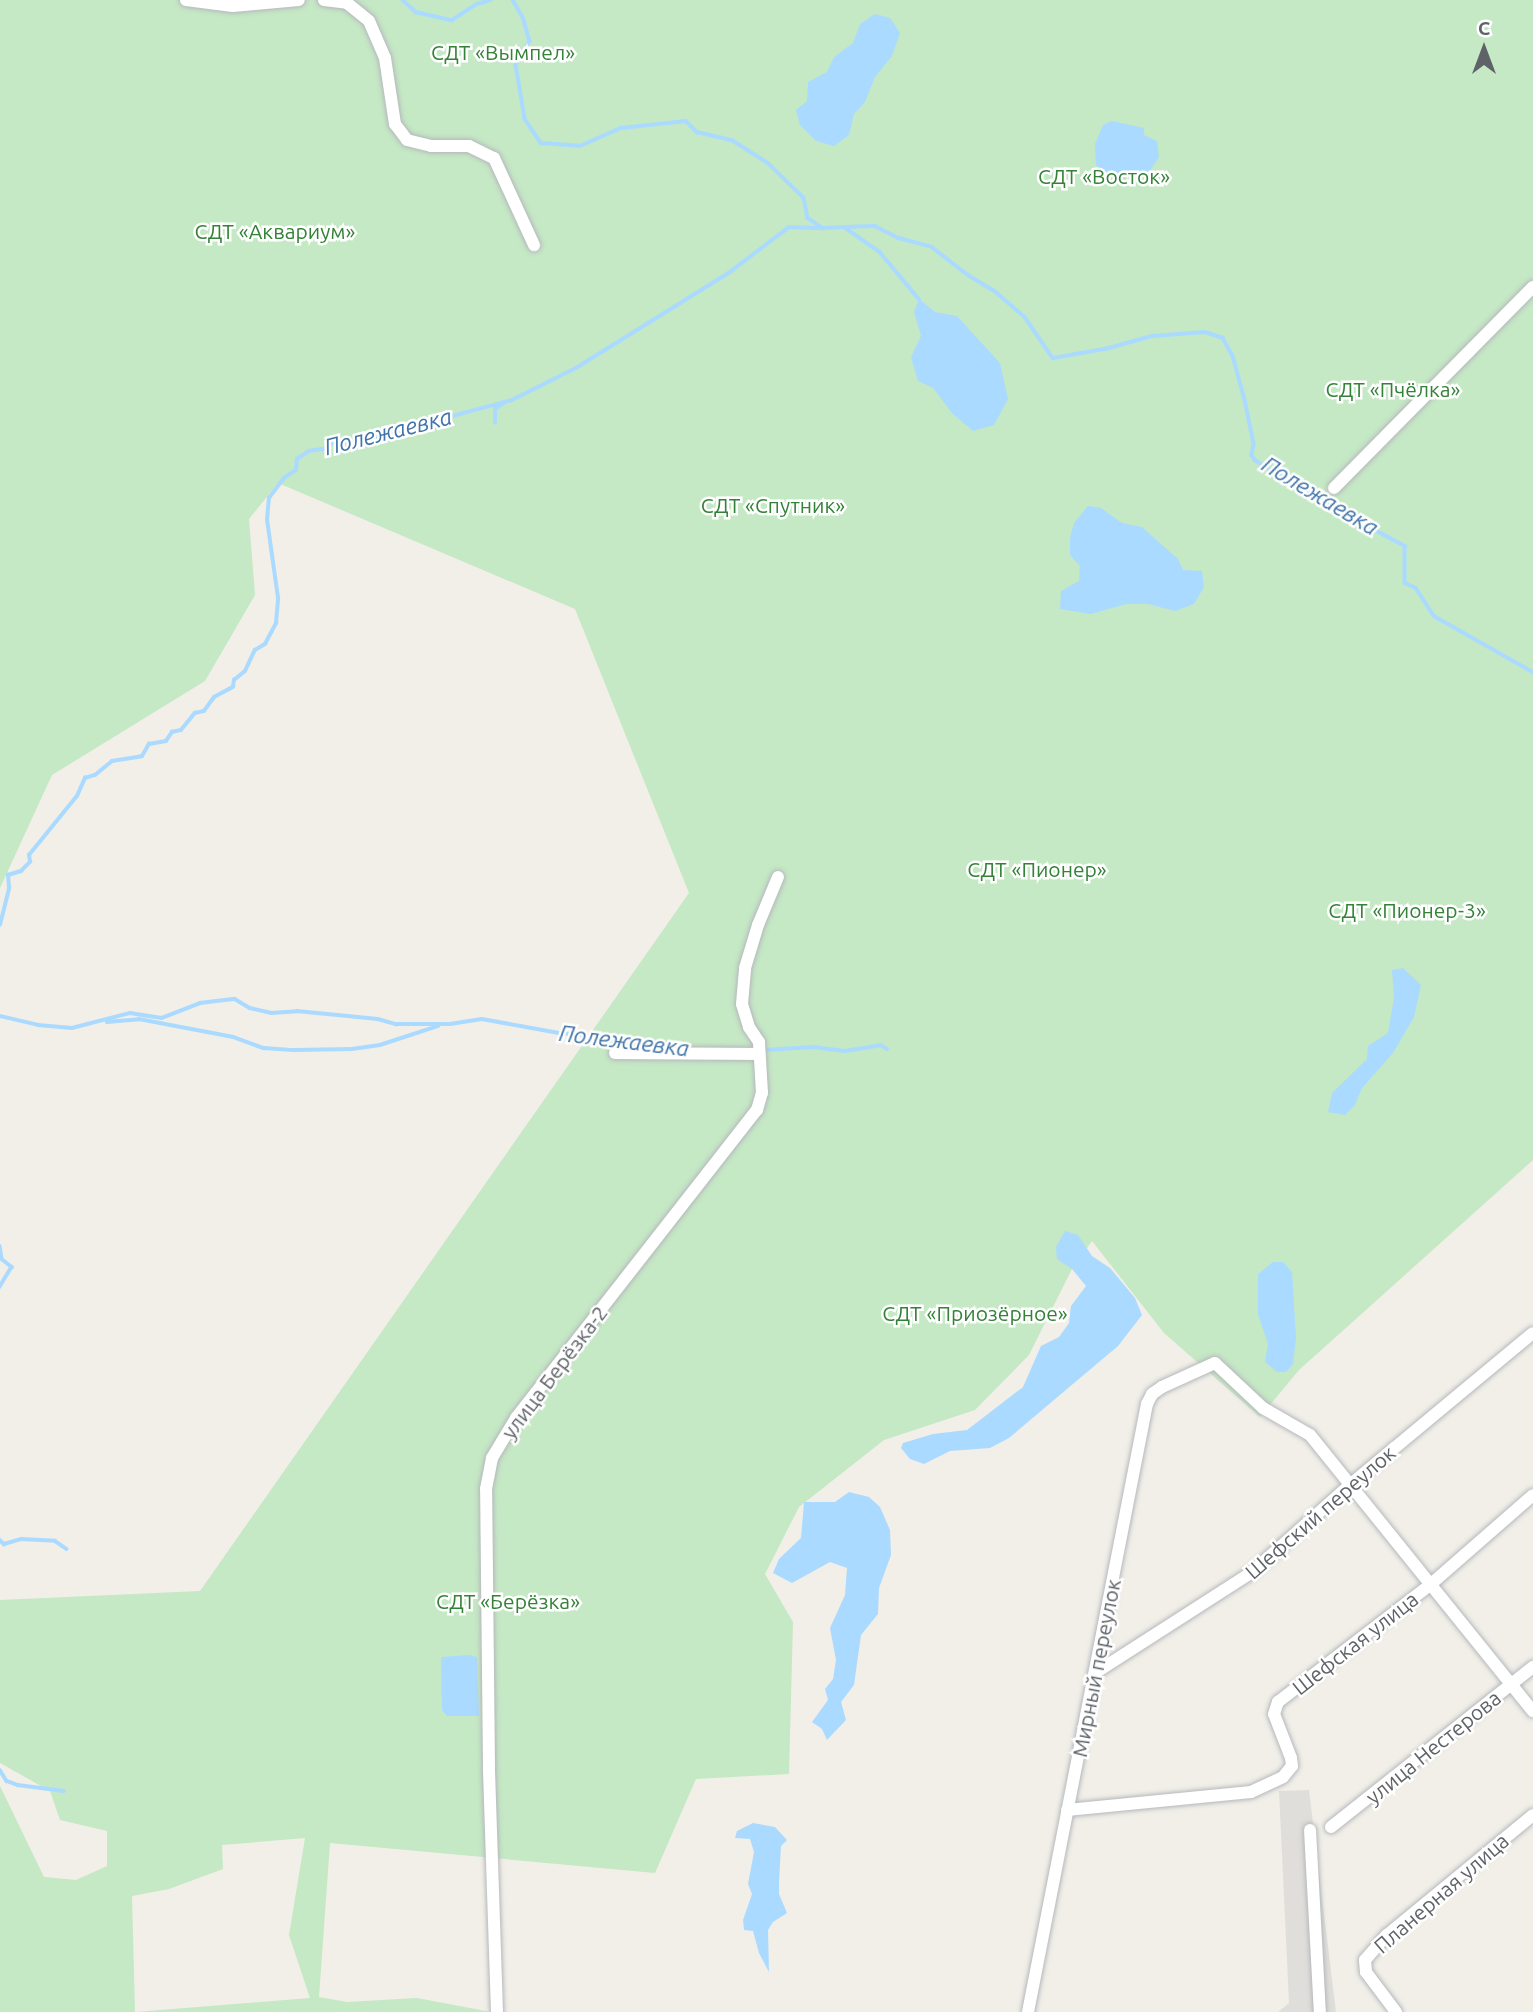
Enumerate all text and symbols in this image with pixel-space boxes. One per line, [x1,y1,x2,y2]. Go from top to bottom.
north arrow [1449,14,1519,84]
text: С [1478,17,1490,39]
park label: СДТ «Вымпел» [431,39,575,65]
park label: СДТ «Восток» [1038,163,1170,189]
park label: СДТ «Аквариум» [195,218,355,244]
park label: СДТ «Пчёлка» [1326,376,1460,402]
water label: Полежаевка [321,403,455,461]
water label: Полежаевка [1257,450,1383,542]
park label: СДТ «Спутник» [701,492,845,518]
park label: СДТ «Пионер» [967,856,1107,882]
park label: СДТ «Пионер-3» [1328,897,1486,923]
water label: Полежаевка [557,1019,691,1063]
street label: улица Берёзка-2 [496,1300,612,1444]
park label: СДТ «Приозёрное» [882,1300,1068,1326]
street label: Шефский переулок [1240,1440,1400,1584]
street label: Мирный переулок [1066,1577,1126,1759]
street label: Шефская улица [1287,1586,1423,1700]
park label: СДТ «Берёзка» [436,1588,580,1614]
street label: улица Нестерова [1360,1685,1506,1809]
street label: Планерная улица [1368,1828,1514,1958]

